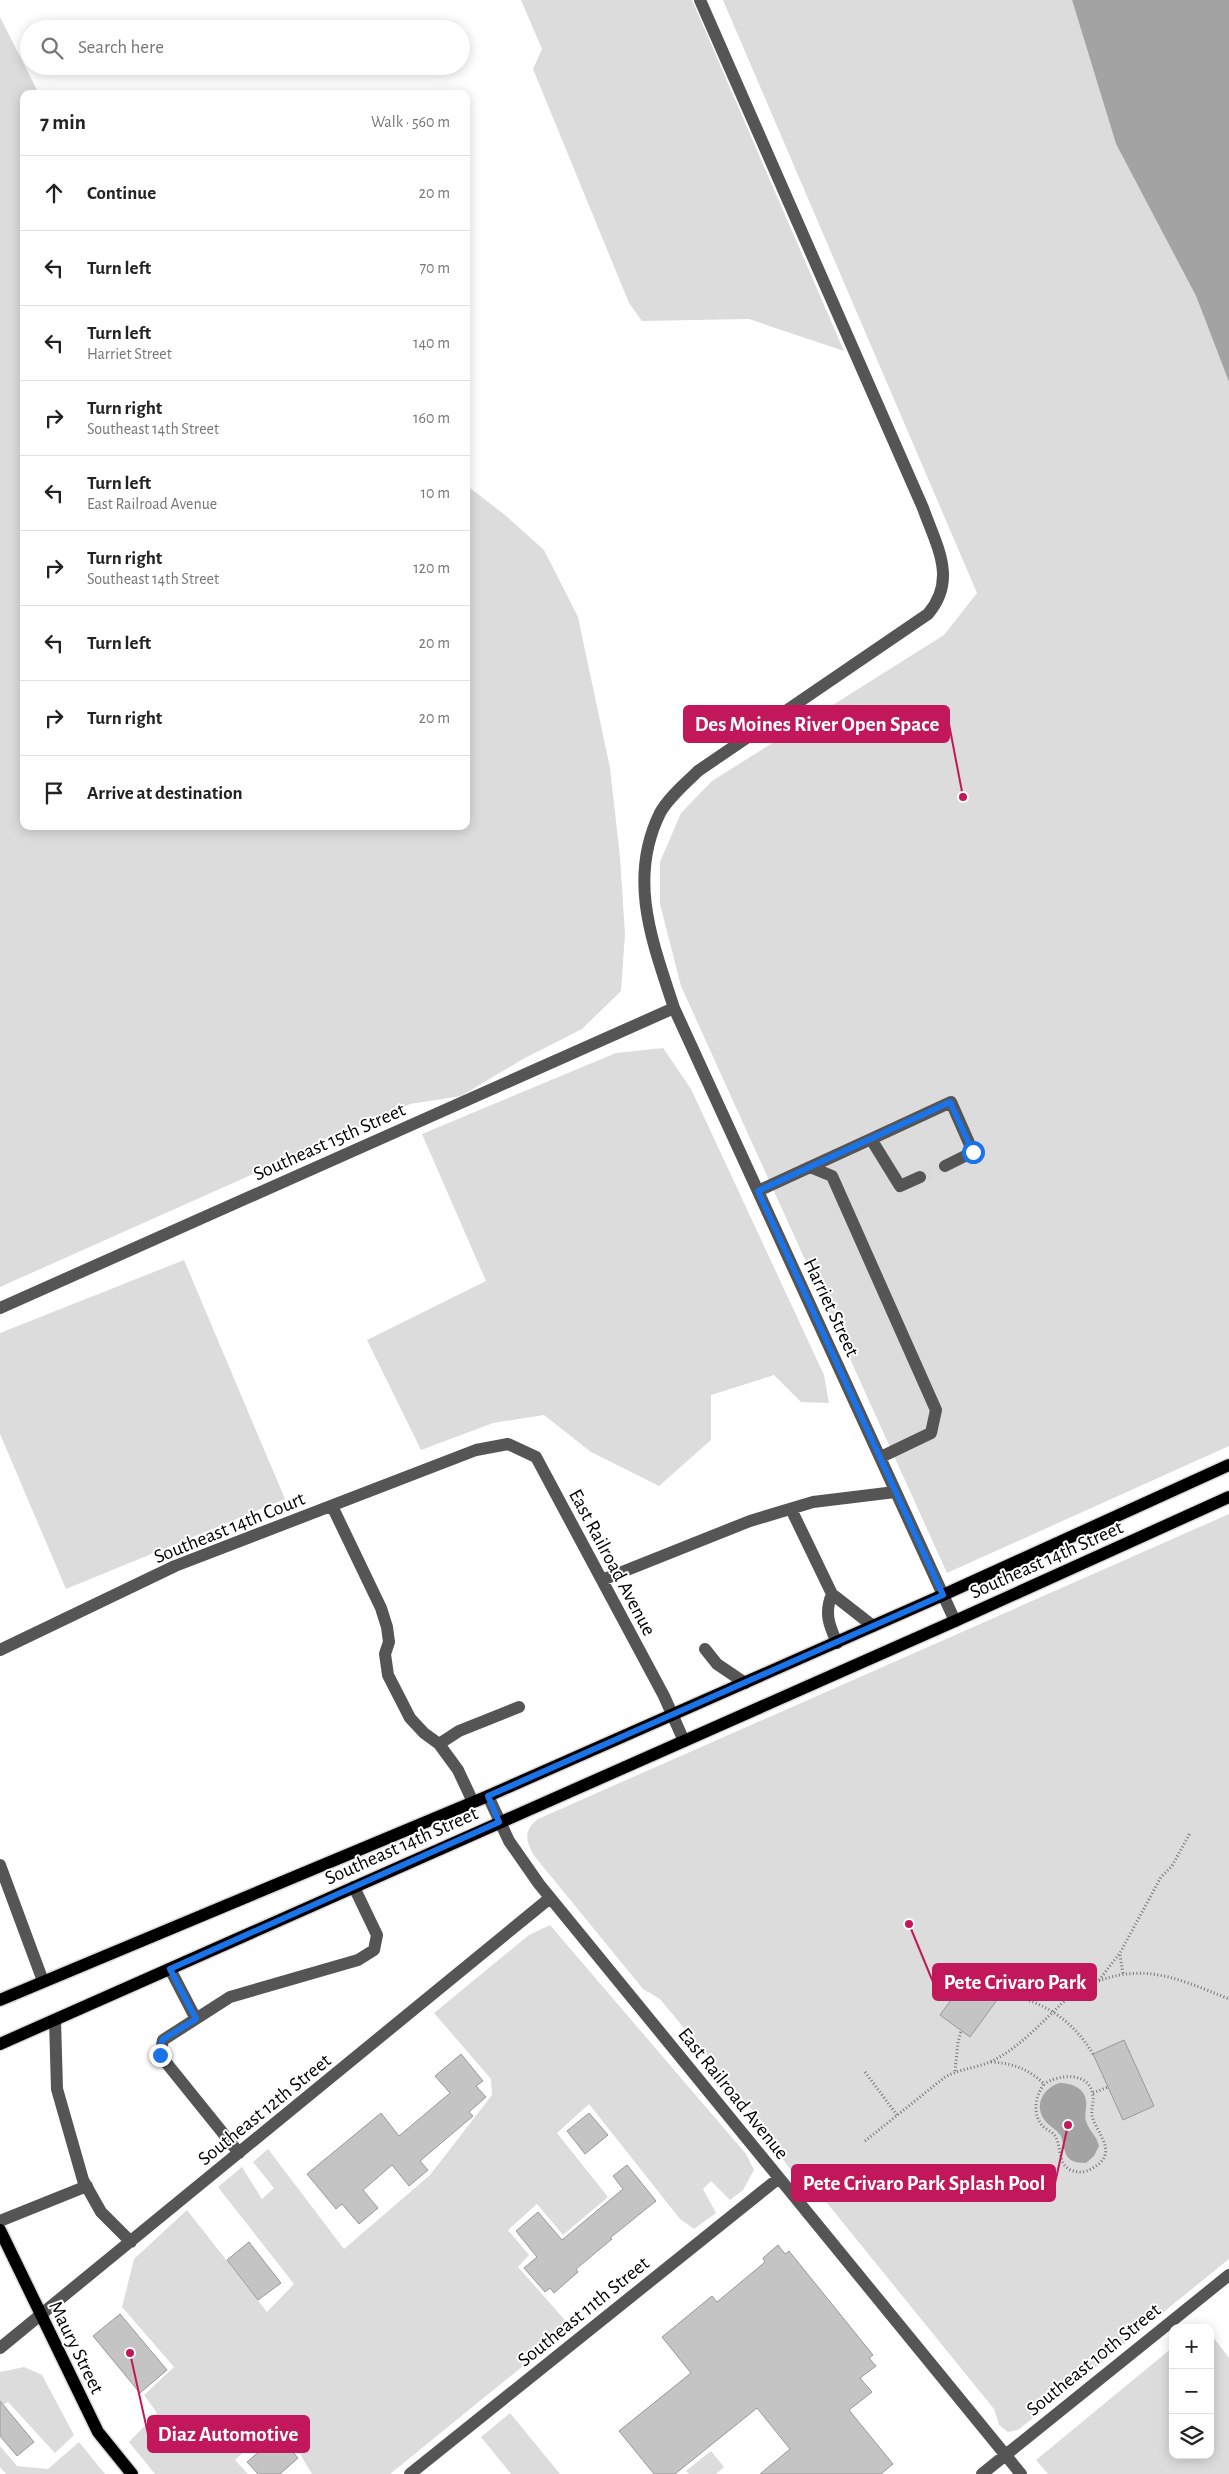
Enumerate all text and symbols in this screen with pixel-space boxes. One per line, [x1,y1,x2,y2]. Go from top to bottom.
search box [20,20,470,75]
icon: search [38,34,66,62]
text: Search here [78,38,164,57]
text: 7 min [40,112,86,133]
text: Walk · 560 m [371,114,450,130]
icon: ahead [40,179,68,207]
text: Continue [87,184,156,203]
text: 20 m [419,185,450,201]
icon: left [40,254,68,282]
text: Turn left [87,259,151,278]
text: 70 m [419,260,450,276]
text: Turn left [87,324,151,343]
icon: left [40,329,68,357]
text: 140 m [413,335,450,351]
text: Harriet Street [87,346,172,362]
text: Turn right [87,399,162,418]
icon: right [40,404,68,432]
text: 160 m [413,410,450,426]
text: Southeast 14th Street [87,421,219,437]
text: Turn left [87,474,151,493]
icon: left [40,479,68,507]
text: 10 m [421,485,450,501]
text: East Railroad Avenue [87,496,217,512]
text: Turn right [87,549,162,568]
icon: right [40,554,68,582]
text: 120 m [413,560,450,576]
text: Southeast 14th Street [87,571,219,587]
icon: left [40,629,68,657]
text: Turn left [87,634,151,653]
text: 20 m [419,635,450,651]
icon: right [40,704,68,732]
callout: Des Moines River Open Space [684,706,949,742]
text: Turn right [87,709,162,728]
text: 20 m [419,710,450,726]
text: Des Moines River Open Space [695,714,939,735]
icon: arrive [40,779,68,807]
text: Arrive at destination [87,784,243,803]
street label: Southeast 15th Street [251,1099,409,1184]
route start [962,1141,985,1164]
street label: Harriet Street [800,1255,863,1360]
street label: East Railroad Avenue [565,1486,659,1639]
street label: Southeast 14th Court [151,1488,308,1567]
street label: Southeast 14th Street [967,1517,1126,1603]
street label: Southeast 14th Street [322,1803,481,1889]
callout: Pete Crivaro Park [933,1964,1096,2000]
text: Pete Crivaro Park [944,1972,1087,1993]
street label: East Railroad Avenue [674,2024,792,2163]
route end [149,2044,172,2067]
street label: Southeast 12th Street [194,2050,335,2169]
callout: Pete Crivaro Park Splash Pool [792,2165,1055,2201]
text: Pete Crivaro Park Splash Pool [803,2173,1045,2194]
street label: Southeast 11th Street [514,2253,653,2371]
street label: Maury Street [45,2298,107,2398]
street label: Southeast 10th Street [1023,2299,1165,2420]
map controls [1169,2324,1214,2459]
button: + [1169,2324,1214,2369]
button: − [1169,2369,1214,2414]
button: layers [1169,2414,1214,2459]
callout: Diaz Automotive [148,2416,309,2452]
text: Diaz Automotive [158,2424,298,2445]

